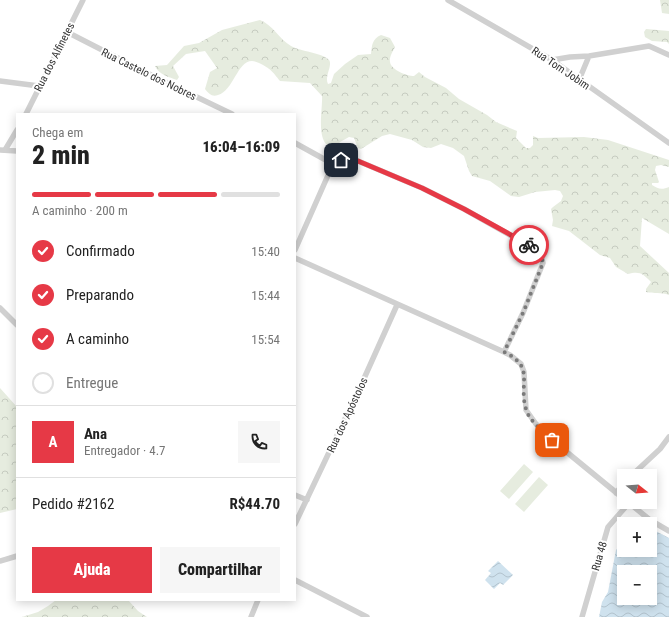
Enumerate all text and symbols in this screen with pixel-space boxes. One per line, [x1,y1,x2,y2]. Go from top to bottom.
street label: Rua dos Alfinetes [31,21,77,94]
street label: Rua Tom Jobim [529,44,592,93]
street label: Rua Castelo dos Nobres [99,46,198,103]
text: Chega em [32,125,83,140]
text: 16:04–16:09 [202,138,280,156]
text: 2 min [32,140,90,170]
pin [324,143,358,177]
icon: home [330,149,352,171]
text: A caminho · 200 m [32,203,128,218]
courier [509,225,549,265]
icon: bike [518,234,540,256]
icon: check [32,240,54,262]
text: Confirmado [66,242,135,260]
text: 15:40 [251,244,280,259]
icon: check [32,284,54,306]
text: Preparando [66,286,134,304]
text: 15:44 [251,288,280,303]
icon: check [32,328,54,350]
text: A caminho [66,330,129,348]
text: 15:54 [251,332,280,347]
text: Entregue [66,374,118,392]
street label: Rua dos Apóstolos [324,376,371,455]
button: phone [238,421,280,463]
pin [535,423,569,457]
text: Ana [84,425,107,443]
icon: bag [541,429,563,451]
text: A [49,433,57,451]
text: Entregador · 4.7 [84,443,166,458]
north arrow [617,469,657,509]
map controls [617,469,657,605]
text: Pedido #2162 [32,495,114,513]
text: R$44.70 [229,495,280,513]
button: + [617,517,657,557]
street label: Rua 48 [589,540,610,572]
button: Ajuda [32,547,152,593]
button: Compartilhar [160,547,280,593]
button: − [617,565,657,605]

